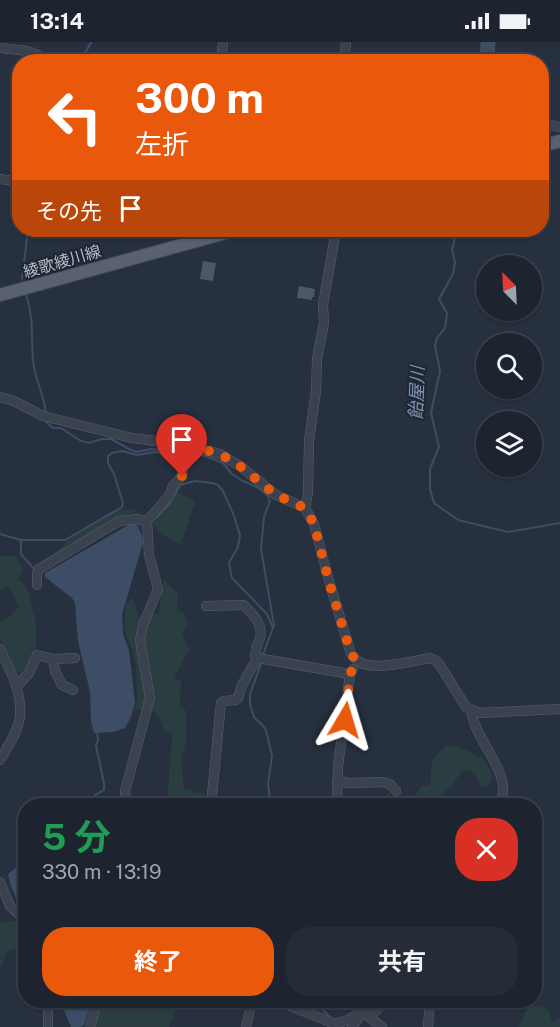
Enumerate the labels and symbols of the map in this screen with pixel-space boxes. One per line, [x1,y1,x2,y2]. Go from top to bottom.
street label: 綾歌綾川線 [21,241,103,282]
north arrow [476,255,542,321]
water label: 飴屋川 [405,364,428,420]
pin [156,414,207,476]
position arrow [313,688,377,752]

